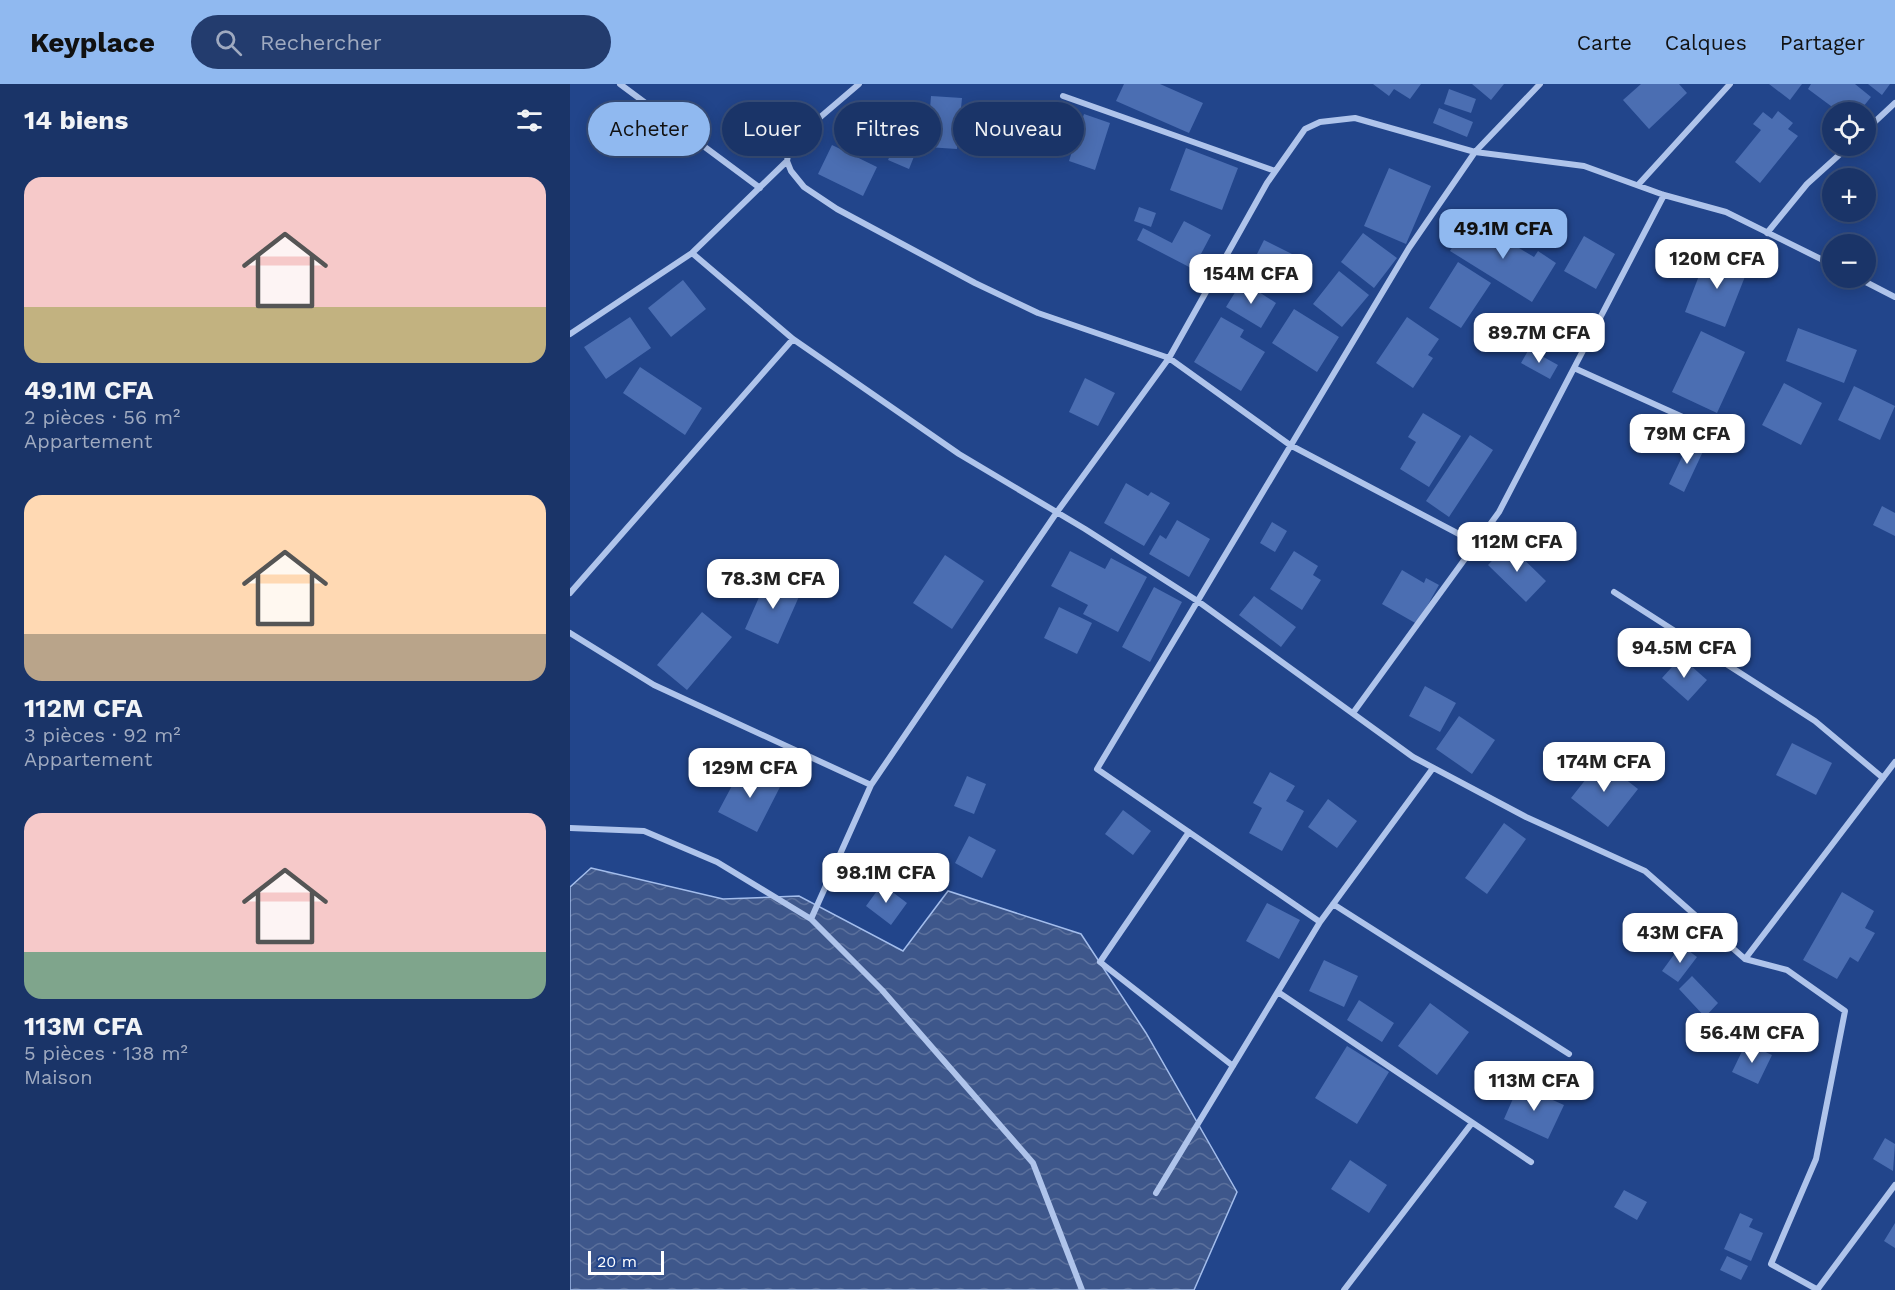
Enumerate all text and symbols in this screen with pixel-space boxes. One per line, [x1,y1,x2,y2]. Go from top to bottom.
search box [191,15,611,69]
text: Keyplace [30,26,155,59]
icon: search [212,26,245,59]
text: Rechercher [260,30,382,55]
text: Carte [1577,30,1632,55]
text: Calques [1665,30,1747,55]
text: Partager [1780,30,1865,55]
chip: Acheter [588,102,710,156]
chip: Louer [722,102,822,156]
chip: Filtres [834,102,941,156]
chip: Nouveau [953,102,1084,156]
map controls [1822,102,1876,288]
button: locate [1822,102,1876,156]
icon: filters [513,104,546,137]
text: 14 biens [24,105,128,135]
button: + [1822,168,1876,222]
pin: 49.1M CFA [1434,209,1572,260]
icon: home [231,216,339,324]
text: 49.1M CFA [1453,216,1553,240]
button: − [1822,234,1876,288]
pin: 120M CFA [1655,239,1779,290]
text: 120M CFA [1669,246,1765,270]
pin: 154M CFA [1189,254,1313,305]
text: 154M CFA [1203,261,1299,285]
pin: 89.7M CFA [1470,313,1608,364]
text: 89.7M CFA [1488,320,1590,344]
text: 49.1M CFA [24,375,153,405]
text: 2 pièces · 56 m² [24,405,180,429]
pin: 79M CFA [1632,414,1742,465]
text: 79M CFA [1644,421,1730,445]
text: Appartement [24,429,152,453]
pin: 112M CFA [1455,522,1579,573]
text: 112M CFA [1471,529,1563,553]
icon: home [231,534,339,642]
pin: 78.3M CFA [704,559,842,610]
text: 78.3M CFA [721,566,825,590]
pin: 94.5M CFA [1615,628,1753,679]
text: 94.5M CFA [1632,635,1736,659]
text: 112M CFA [24,693,143,723]
text: 3 pièces · 92 m² [24,723,181,747]
pin: 174M CFA [1542,742,1666,793]
text: Appartement [24,747,152,771]
pin: 129M CFA [688,748,812,799]
text: 174M CFA [1557,749,1651,773]
text: 129M CFA [703,755,797,779]
icon: home [231,852,339,960]
pin: 98.1M CFA [817,853,955,904]
text: 98.1M CFA [836,860,936,884]
pin: 43M CFA [1625,913,1735,964]
text: 43M CFA [1637,920,1723,944]
text: 113M CFA [24,1011,142,1041]
pin: 56.4M CFA [1683,1013,1821,1064]
text: 56.4M CFA [1700,1020,1804,1044]
text: 5 pièces · 138 m² [24,1041,188,1065]
pin: 113M CFA [1472,1061,1596,1112]
text: Maison [24,1065,93,1089]
text: 113M CFA [1488,1068,1580,1092]
scale bar [588,1248,664,1276]
text: 20 m [597,1252,637,1271]

